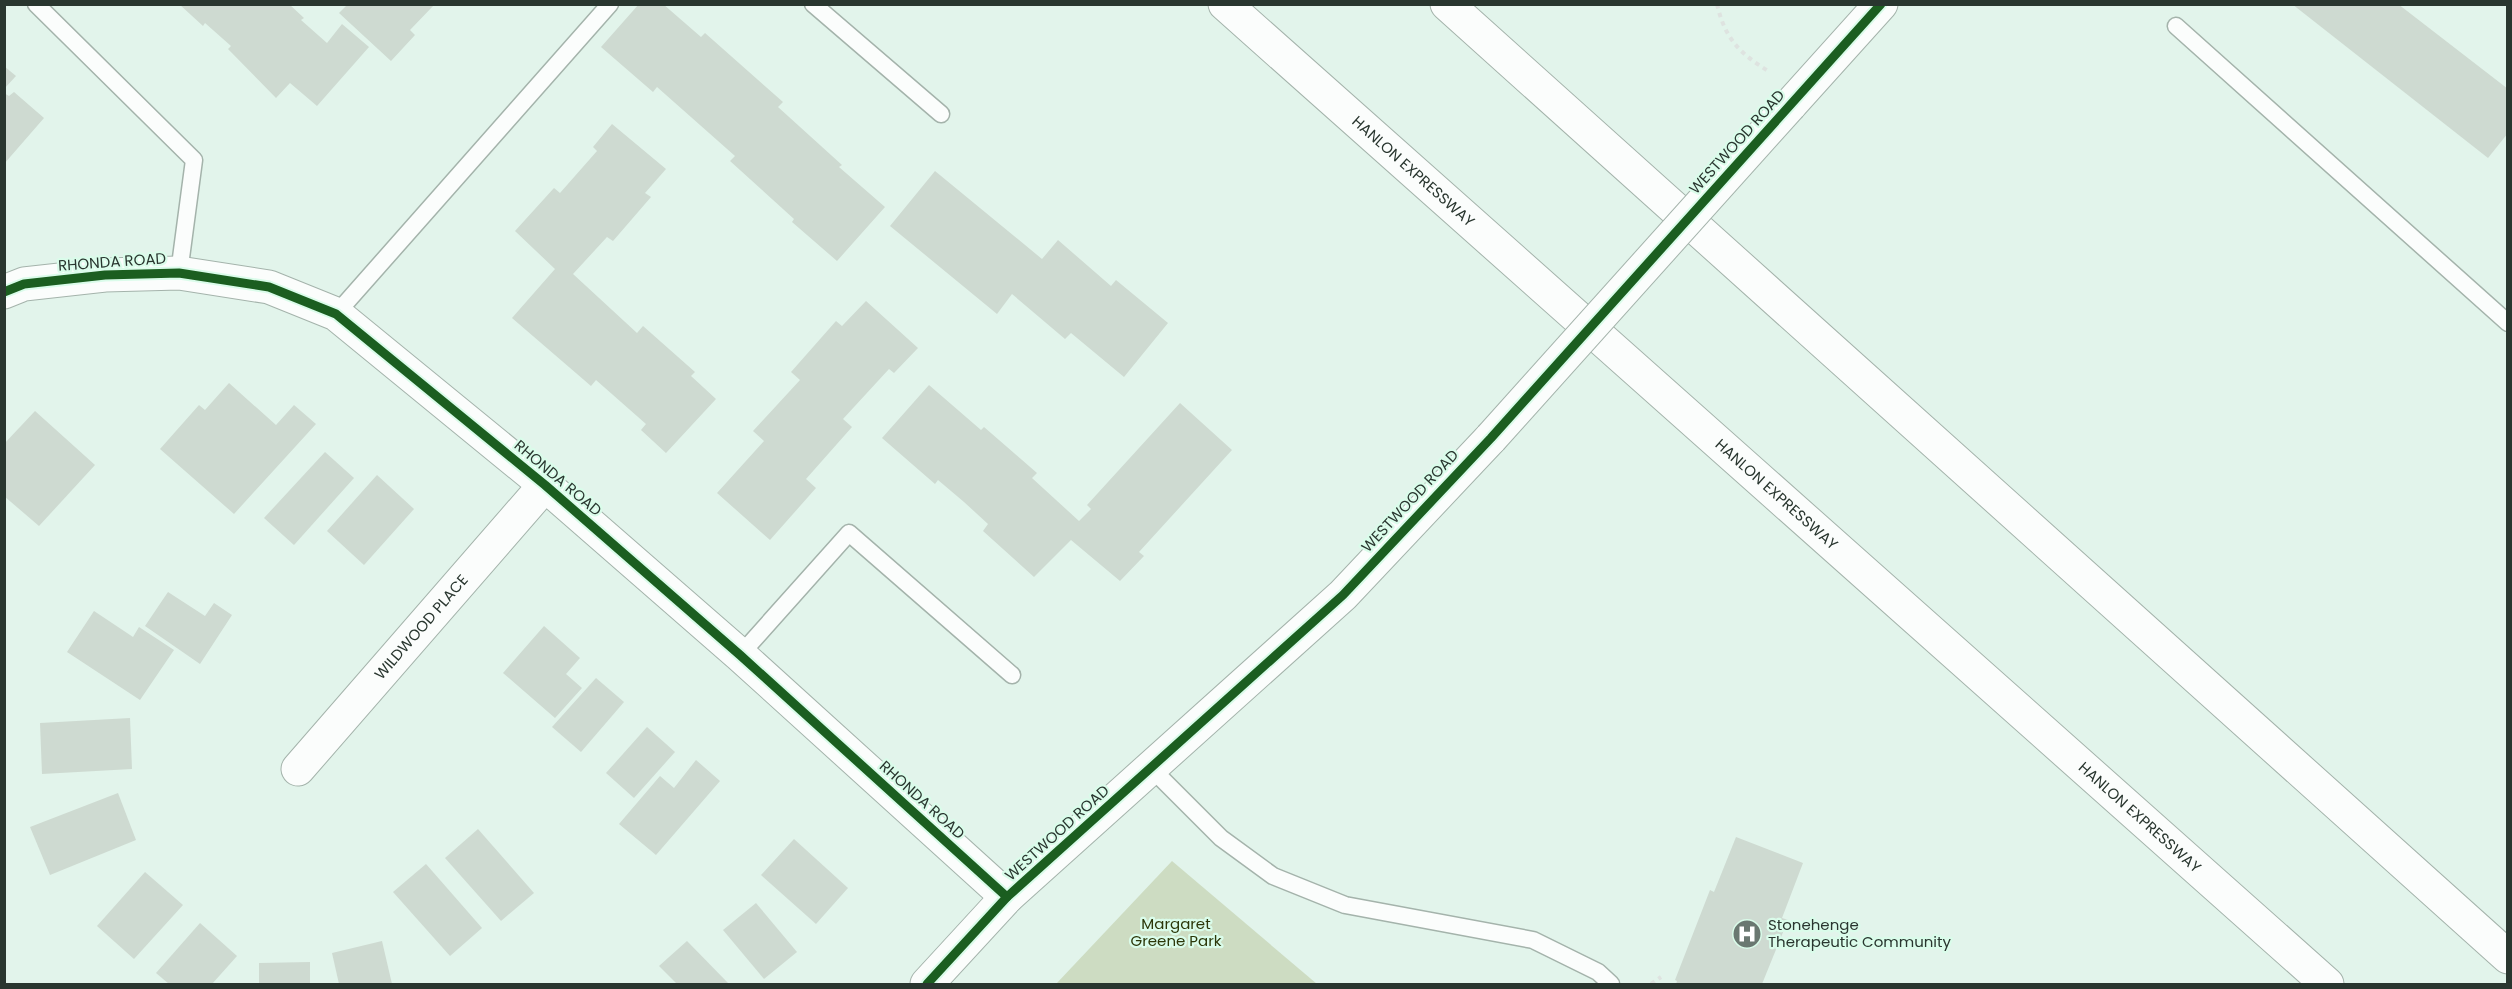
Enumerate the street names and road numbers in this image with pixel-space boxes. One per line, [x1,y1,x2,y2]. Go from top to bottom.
street label: WESTWOOD ROAD [1684,85,1789,198]
street label: HANLON EXPRESSWAY [1348,111,1480,231]
street label: RHONDA ROAD [57,247,167,276]
street label: HANLON EXPRESSWAY [1711,434,1843,554]
street label: RHONDA ROAD [510,435,607,520]
street label: WESTWOOD ROAD [1356,445,1463,557]
street label: WILDWOOD PLACE [369,570,473,684]
street label: RHONDA ROAD [875,756,970,844]
street label: HANLON EXPRESSWAY [2074,757,2206,877]
street label: WESTWOOD ROAD [1000,780,1113,885]

